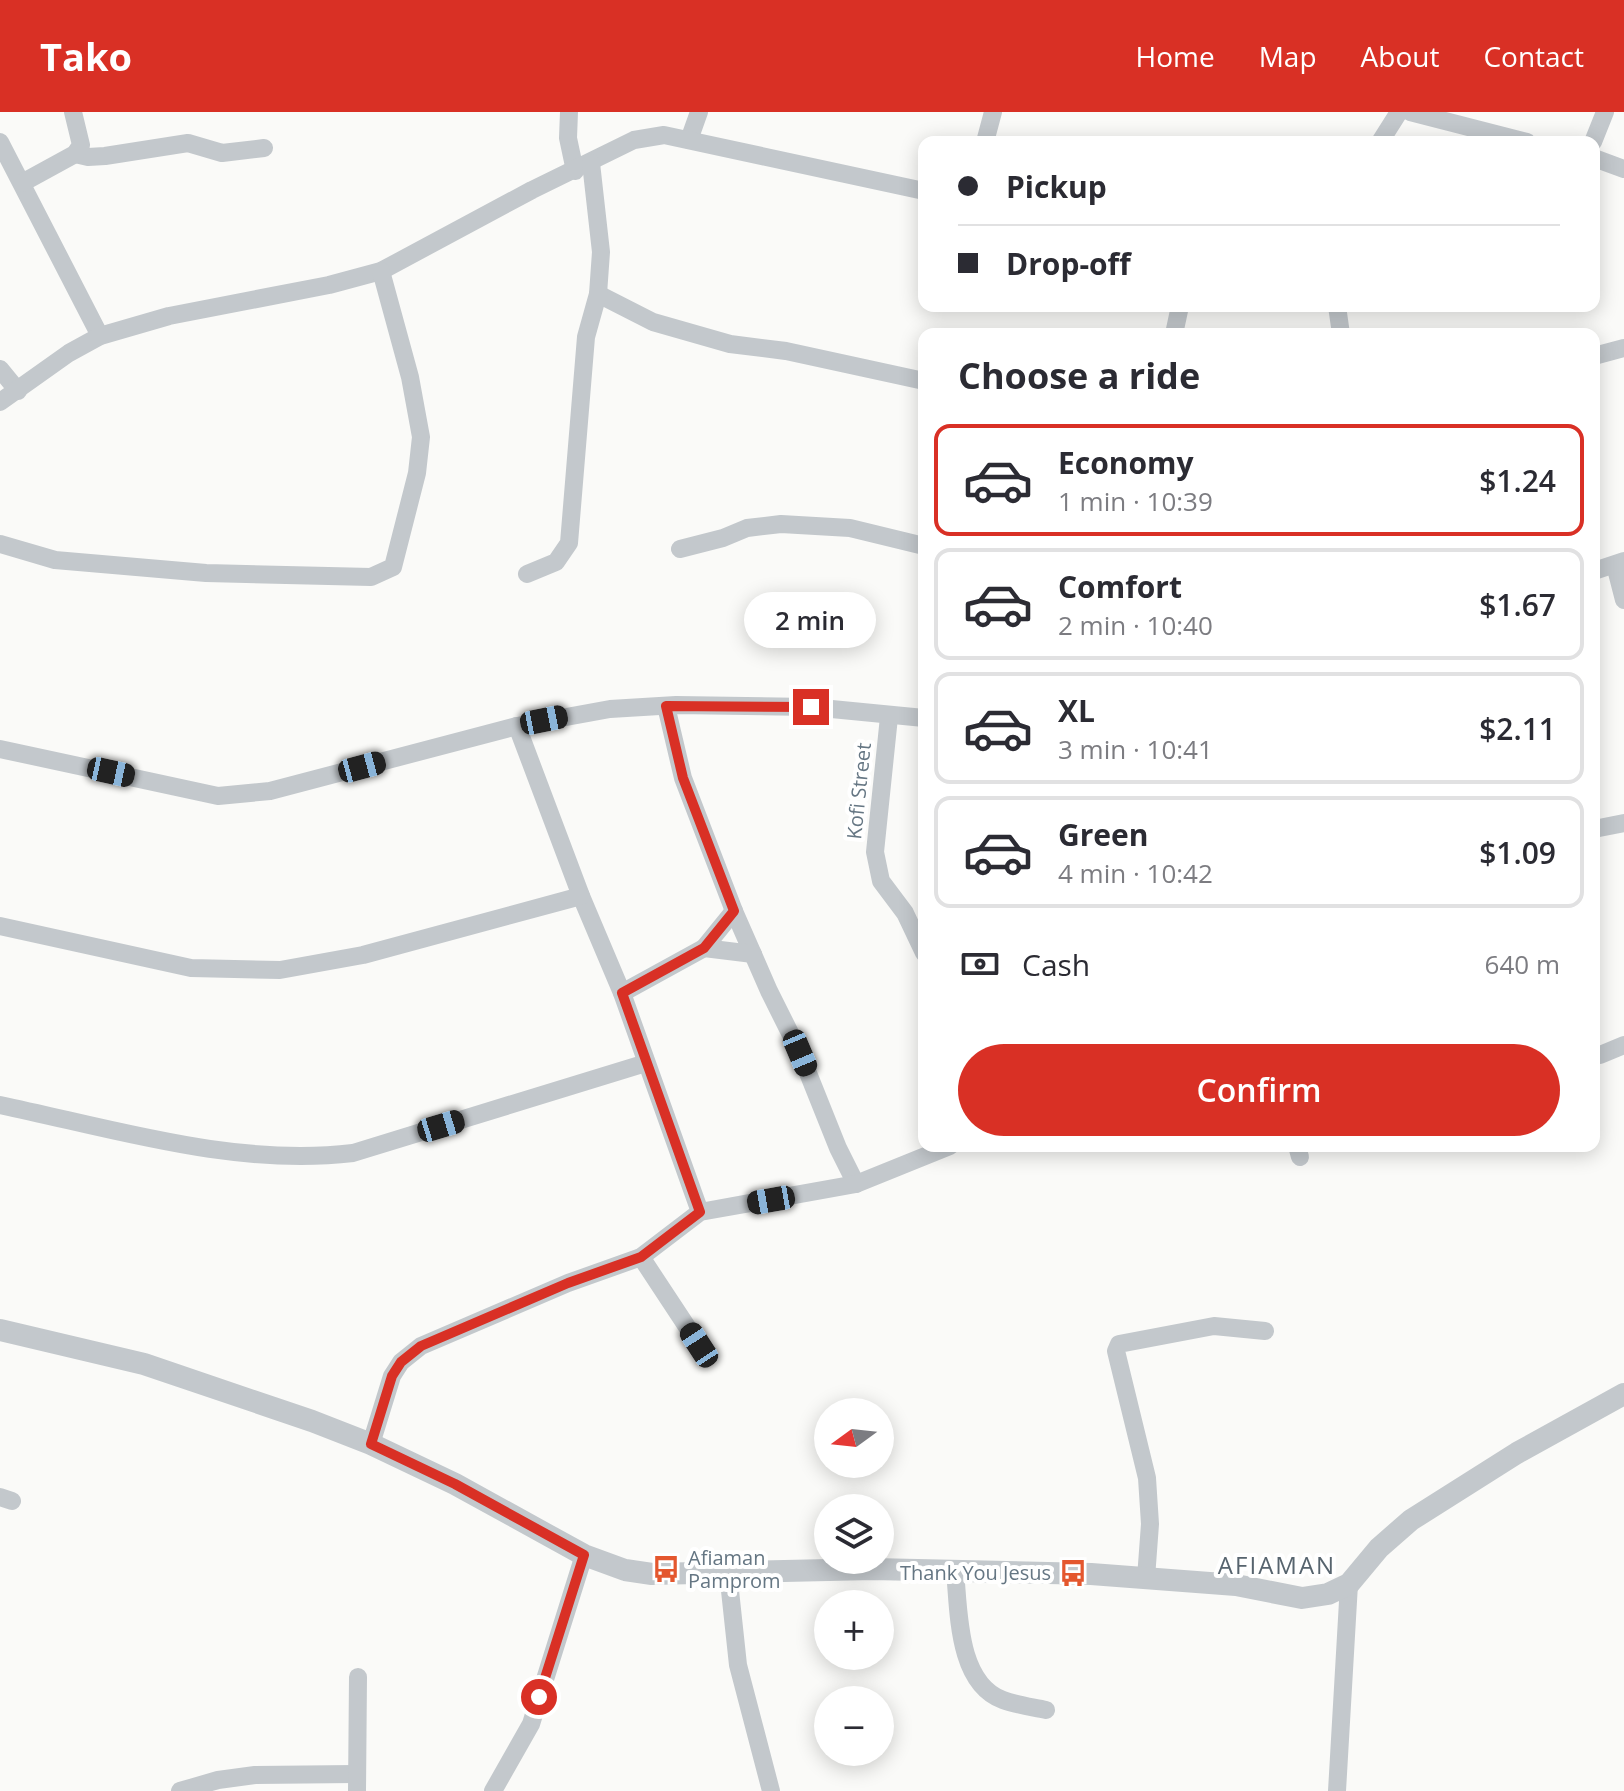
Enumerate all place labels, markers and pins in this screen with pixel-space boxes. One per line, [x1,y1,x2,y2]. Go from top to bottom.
place label: Afiaman Pamprom [688,1544,781,1594]
bus stop icon: Afiaman Pamprom [651,1554,681,1584]
bus stop icon: Thank You Jesus [1058,1558,1088,1588]
place label: Thank You Jesus [900,1559,1051,1586]

